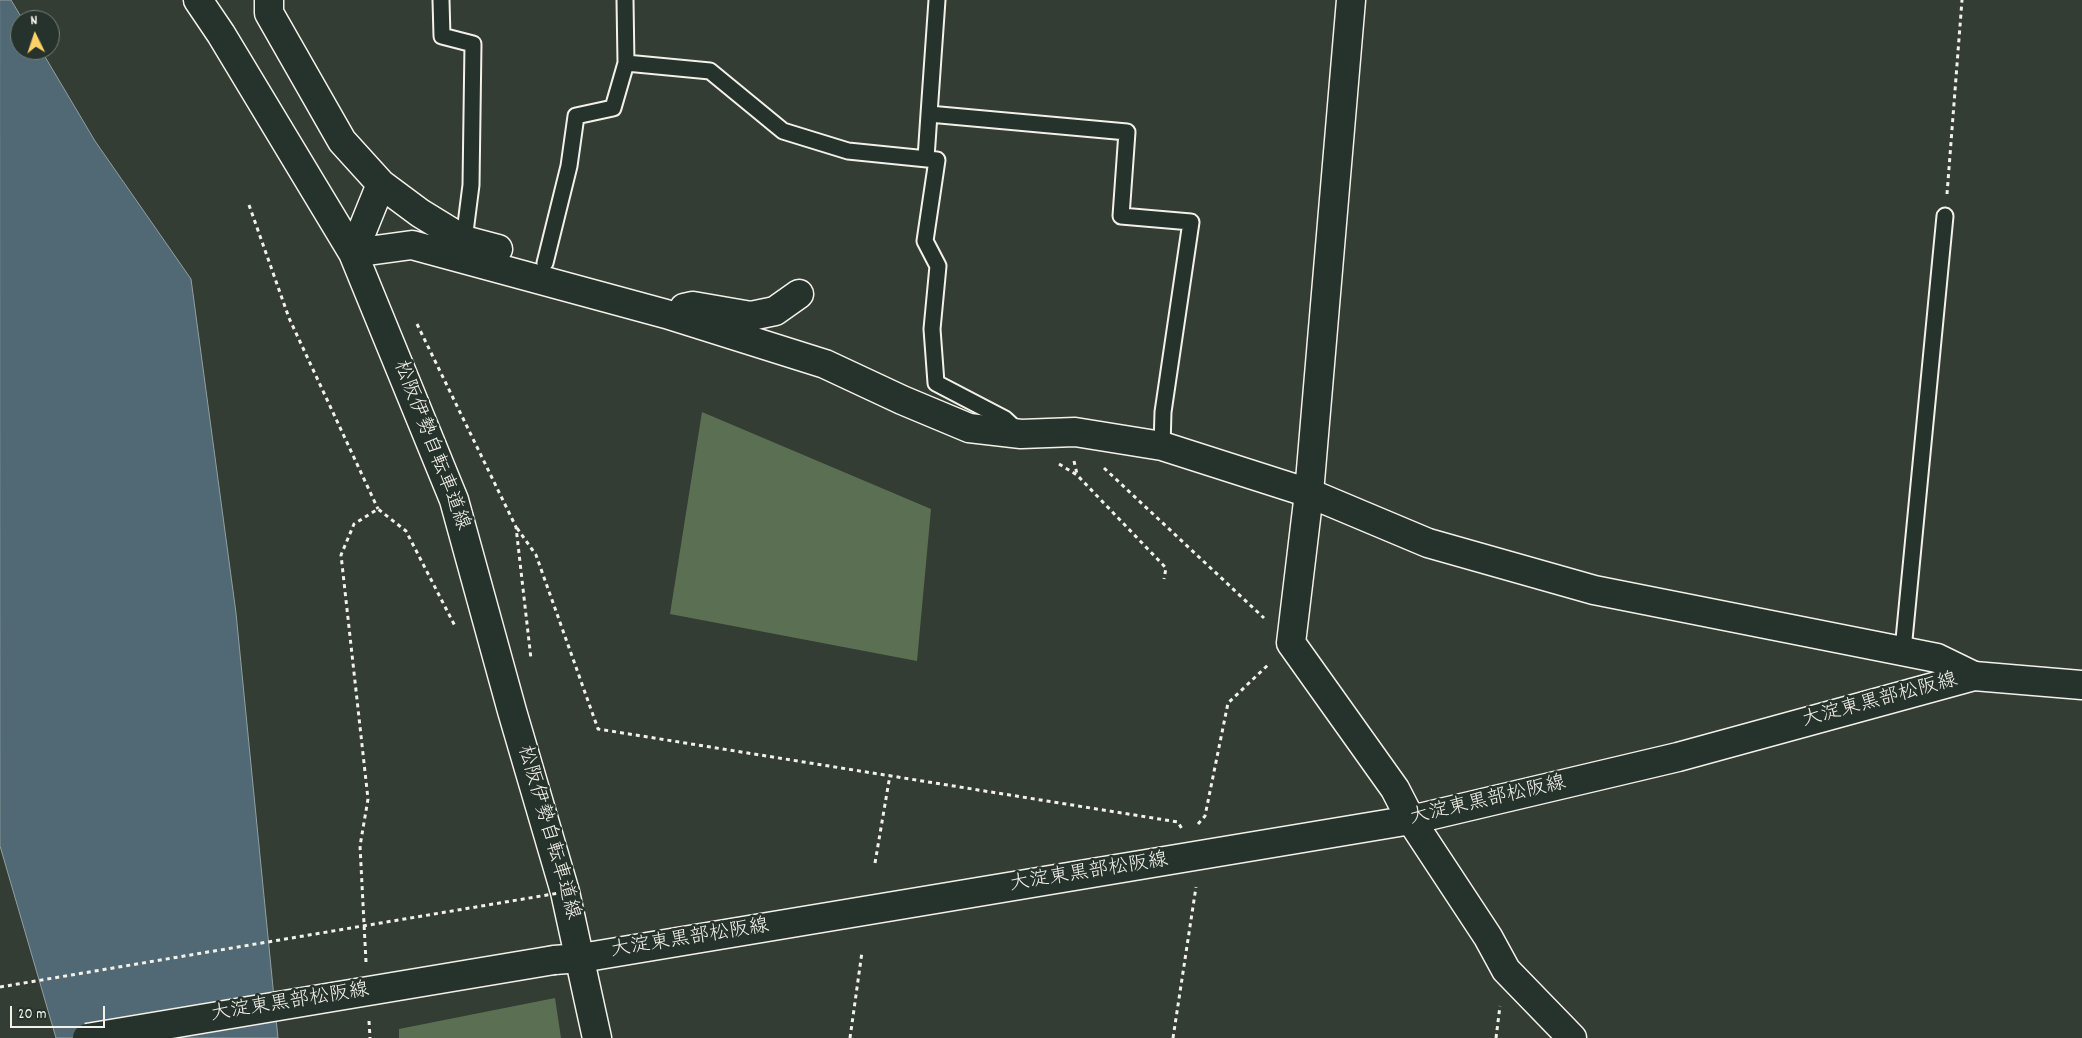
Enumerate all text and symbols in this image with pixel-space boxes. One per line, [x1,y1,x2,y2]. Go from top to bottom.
north arrow [10,10,60,60]
text: N [30,11,38,31]
street label: 松阪伊勢自転車道線 [387,358,473,534]
street label: 大淀東黒部松阪線 [1800,670,1960,734]
street label: 松阪伊勢自転車道線 [511,743,583,923]
street label: 大淀東黒部松阪線 [1407,772,1569,832]
street label: 大淀東黒部松阪線 [1008,850,1170,898]
street label: 大淀東黒部松阪線 [609,916,771,964]
street label: 大淀東黒部松阪線 [209,980,371,1028]
scale bar [12,996,108,1028]
text: 20 m [18,1004,46,1026]

